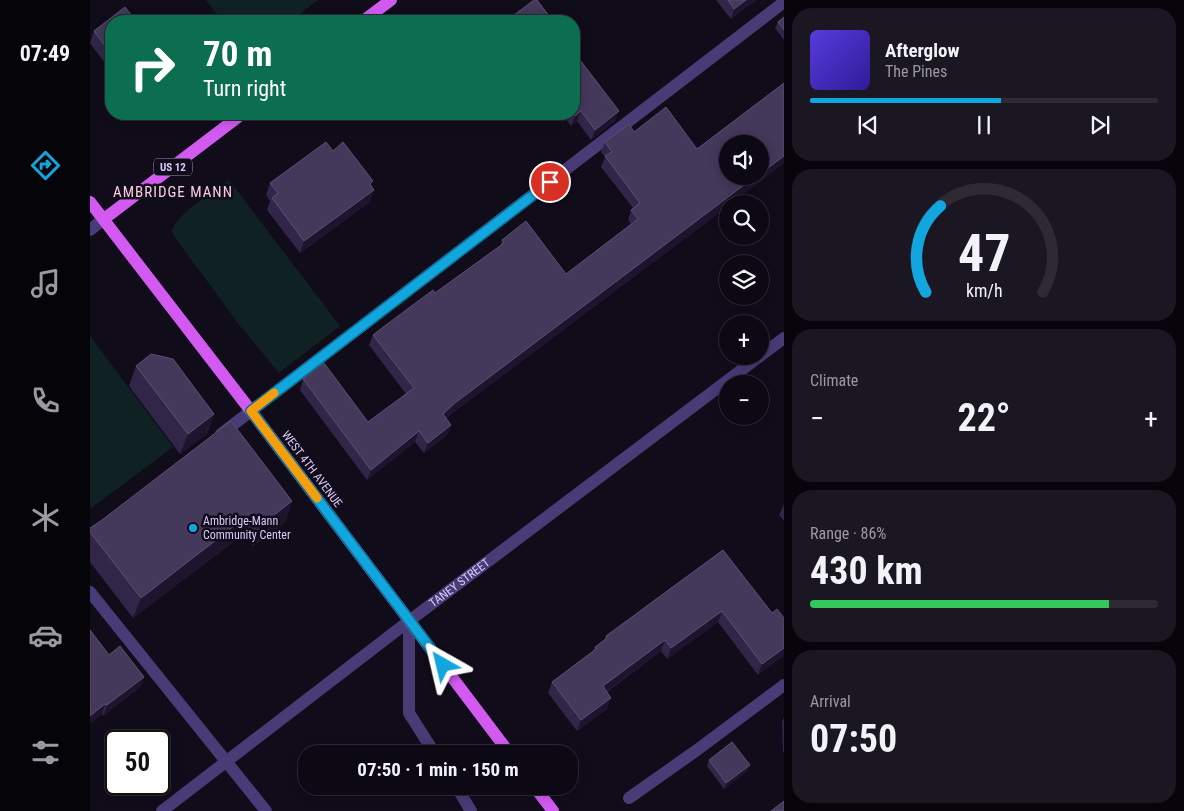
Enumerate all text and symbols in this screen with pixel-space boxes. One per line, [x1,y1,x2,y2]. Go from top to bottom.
text: 70 m [203,34,272,75]
icon: right [120,35,185,100]
text: Afterglow [885,39,959,62]
text: 07:49 [20,41,70,66]
text: The Pines [885,62,947,81]
text: Turn right [203,76,286,101]
icon: previous [854,111,882,139]
icon: pause [970,111,998,139]
icon: next [1086,111,1114,139]
map controls [719,135,769,425]
button: sound [719,135,769,185]
icon: directions [28,148,63,183]
road number: US 12 [154,158,192,176]
pin [529,161,571,203]
icon: arrive [536,168,564,196]
district label: AMBRIDGE MANN [113,183,233,201]
button: search [719,195,769,245]
text: 47 [958,223,1010,284]
button: layers [719,255,769,305]
icon: music [28,266,63,301]
text: km/h [966,280,1002,301]
button: + [719,315,769,365]
text: Climate [810,371,858,390]
button: − [719,375,769,425]
icon: phone [28,383,63,418]
text: 22° [957,396,1011,440]
text: − [810,402,824,435]
text: + [1144,402,1158,435]
street label: WEST 4TH AVENUE [279,428,345,510]
icon: climate [28,500,63,535]
place label: Ambridge-Mann Community Center [203,514,291,542]
marker: Ambridge-Mann Community Center [187,522,199,534]
text: Range · 86% [810,524,886,543]
text: 430 km [810,549,923,593]
street label: TANEY STREET [426,555,493,610]
icon: car [28,618,63,653]
position arrow [416,638,468,690]
text: Arrival [810,692,851,711]
text: 07:50 [810,717,897,761]
speed limit sign: 50 [105,730,170,795]
icon: filters [28,735,63,770]
text: 07:50 · 1 min · 150 m [357,758,519,781]

